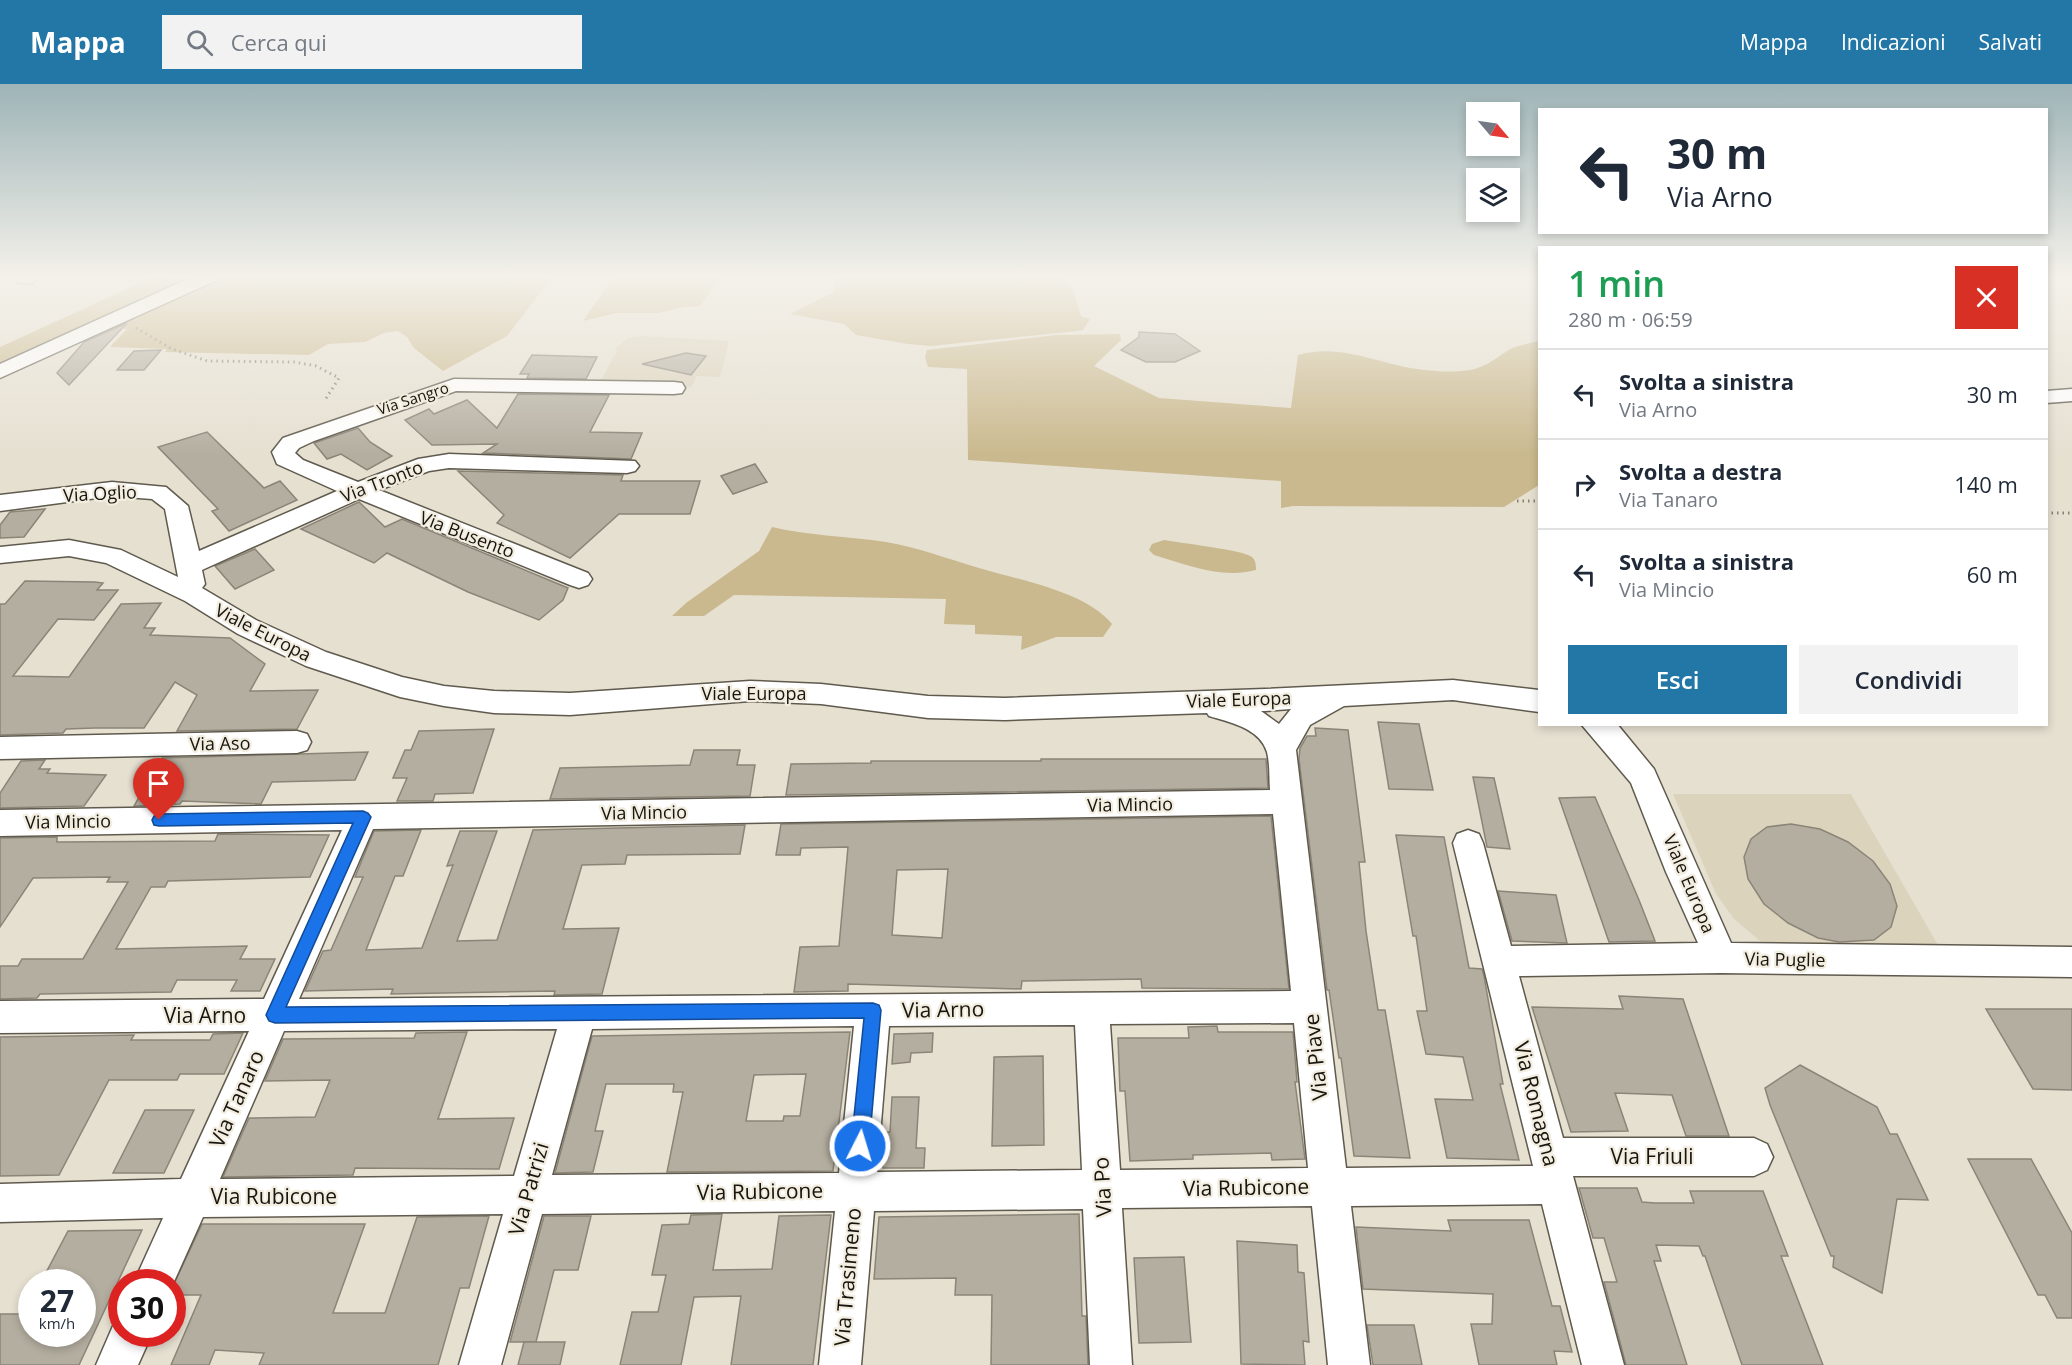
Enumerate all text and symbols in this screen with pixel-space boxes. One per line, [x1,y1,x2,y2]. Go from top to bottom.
search box [162,15,582,69]
text: Mappa [30,23,126,61]
icon: search [183,26,216,59]
text: Cerca qui [231,27,327,57]
text: Mappa [1740,28,1808,56]
text: Indicazioni [1841,28,1946,56]
text: Salvati [1979,28,2042,56]
north arrow [1466,102,1520,156]
map controls [1466,102,1520,222]
text: 30 m [1667,124,1767,181]
icon: left [1568,132,1646,210]
button: layers [1466,168,1520,222]
text: Via Arno [1667,178,1773,215]
text: 1 min [1568,259,1665,308]
button: close [1955,266,2018,329]
text: 280 m · 06:59 [1568,306,1693,333]
text: Svolta a sinistra [1619,366,1794,396]
street label: Via Sangro [374,377,451,419]
icon: left [1568,378,1601,411]
text: 30 m [1967,379,2018,409]
text: Via Arno [1619,396,1697,423]
street label: Via Tronto [337,454,426,508]
text: Svolta a destra [1619,456,1782,486]
icon: right [1568,468,1601,501]
text: 140 m [1954,469,2018,499]
street label: Via Oglio [63,479,137,507]
text: Via Tanaro [1619,486,1718,513]
street label: Via Busento [417,505,518,563]
text: Svolta a sinistra [1619,546,1794,576]
icon: left [1568,558,1601,591]
text: 60 m [1967,559,2018,589]
text: Via Mincio [1619,576,1714,603]
street label: Viale Europa [211,598,316,667]
button: Esci [1568,645,1787,714]
button: Condividi [1799,645,2018,714]
street label: Viale Europa [702,681,806,705]
street label: Viale Europa [1186,685,1292,713]
street label: Via Aso [189,730,251,756]
pin [133,758,184,820]
icon: arrive [142,767,175,800]
street label: Via Mincio [1087,791,1173,817]
street label: Via Mincio [601,799,687,825]
street label: Via Mincio [25,808,111,834]
street label: Viale Europa [1658,831,1721,937]
street label: Via Puglie [1744,946,1826,972]
street label: Via Arno [902,994,984,1024]
street label: Via Arno [164,1001,246,1029]
street label: Via Piave [1297,1012,1333,1102]
street label: Via Romagna [1508,1038,1566,1169]
street label: Via Tanaro [202,1045,270,1152]
position arrow [828,1114,892,1178]
street label: Via Patrizi [501,1139,555,1239]
street label: Via Friuli [1610,1142,1694,1170]
street label: Via Po [1086,1156,1118,1218]
street label: Via Rubicone [1183,1172,1309,1202]
street label: Via Rubicone [697,1176,823,1206]
street label: Via Rubicone [211,1182,337,1210]
street label: Via Trasimeno [827,1207,867,1347]
speed limit sign: 30 [108,1269,186,1347]
text: 27 [40,1280,74,1321]
text: km/h [39,1313,75,1333]

